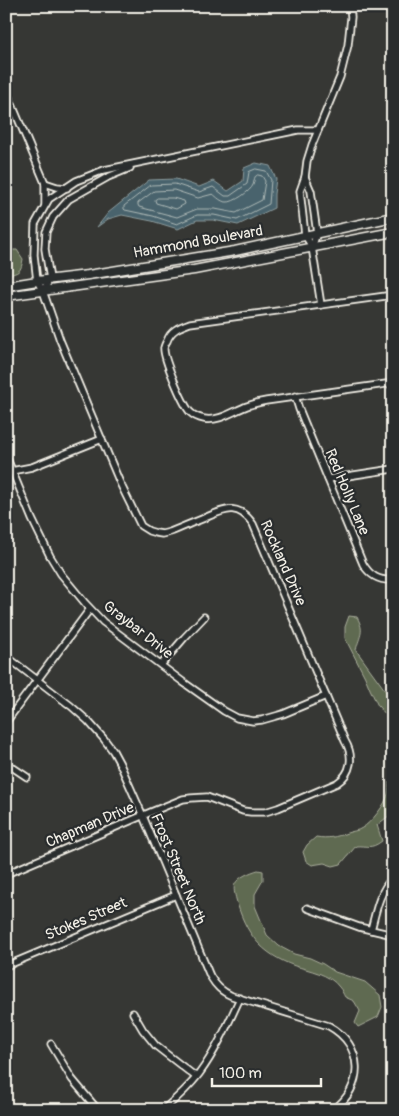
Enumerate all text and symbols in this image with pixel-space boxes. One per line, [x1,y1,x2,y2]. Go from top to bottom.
street label: Hammond Boulevard [132,221,264,263]
street label: Red Holly Lane [320,446,374,539]
street label: Rockland Drive [256,517,311,609]
street label: Graybar Drive [99,597,177,664]
street label: Chapman Drive [43,798,138,852]
street label: Frost Street North [146,811,210,927]
street label: Stokes Street [42,893,131,945]
scale bar [212,1056,320,1088]
text: 100 m [219,1064,262,1083]

